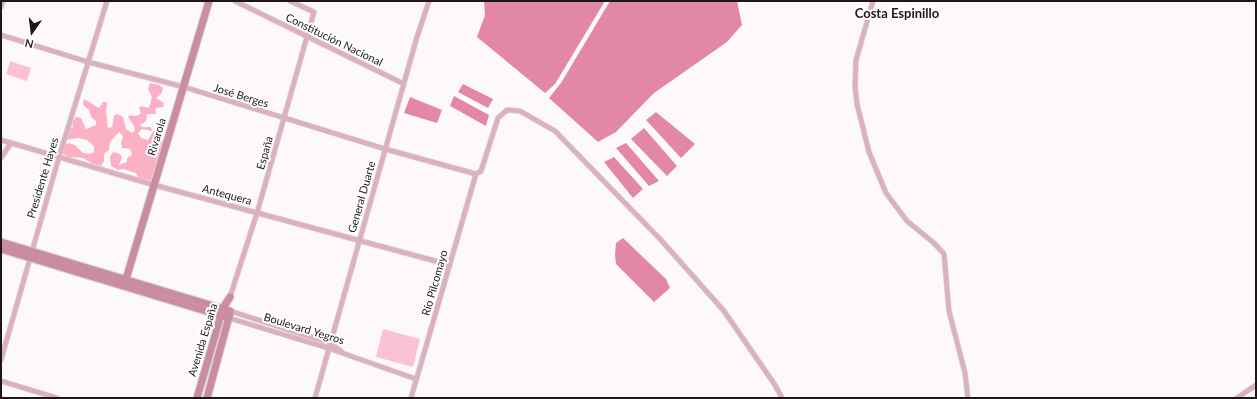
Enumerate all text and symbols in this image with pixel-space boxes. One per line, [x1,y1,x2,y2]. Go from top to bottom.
district label: Costa Espinillo [855,6,939,22]
street label: Constitución Nacional [283,11,385,69]
north arrow [12,12,52,52]
text: N [23,37,35,51]
street label: José Berges [212,81,270,111]
street label: Rivarola [145,117,169,157]
street label: España [254,135,276,171]
street label: Presidente Hayes [24,136,62,220]
street label: General Duarte [345,160,379,234]
street label: Antequera [201,182,253,208]
street label: Río Pilcomayo [419,249,451,317]
street label: Avenida España [186,302,220,378]
street label: Boulevard Yegros [262,310,346,348]

